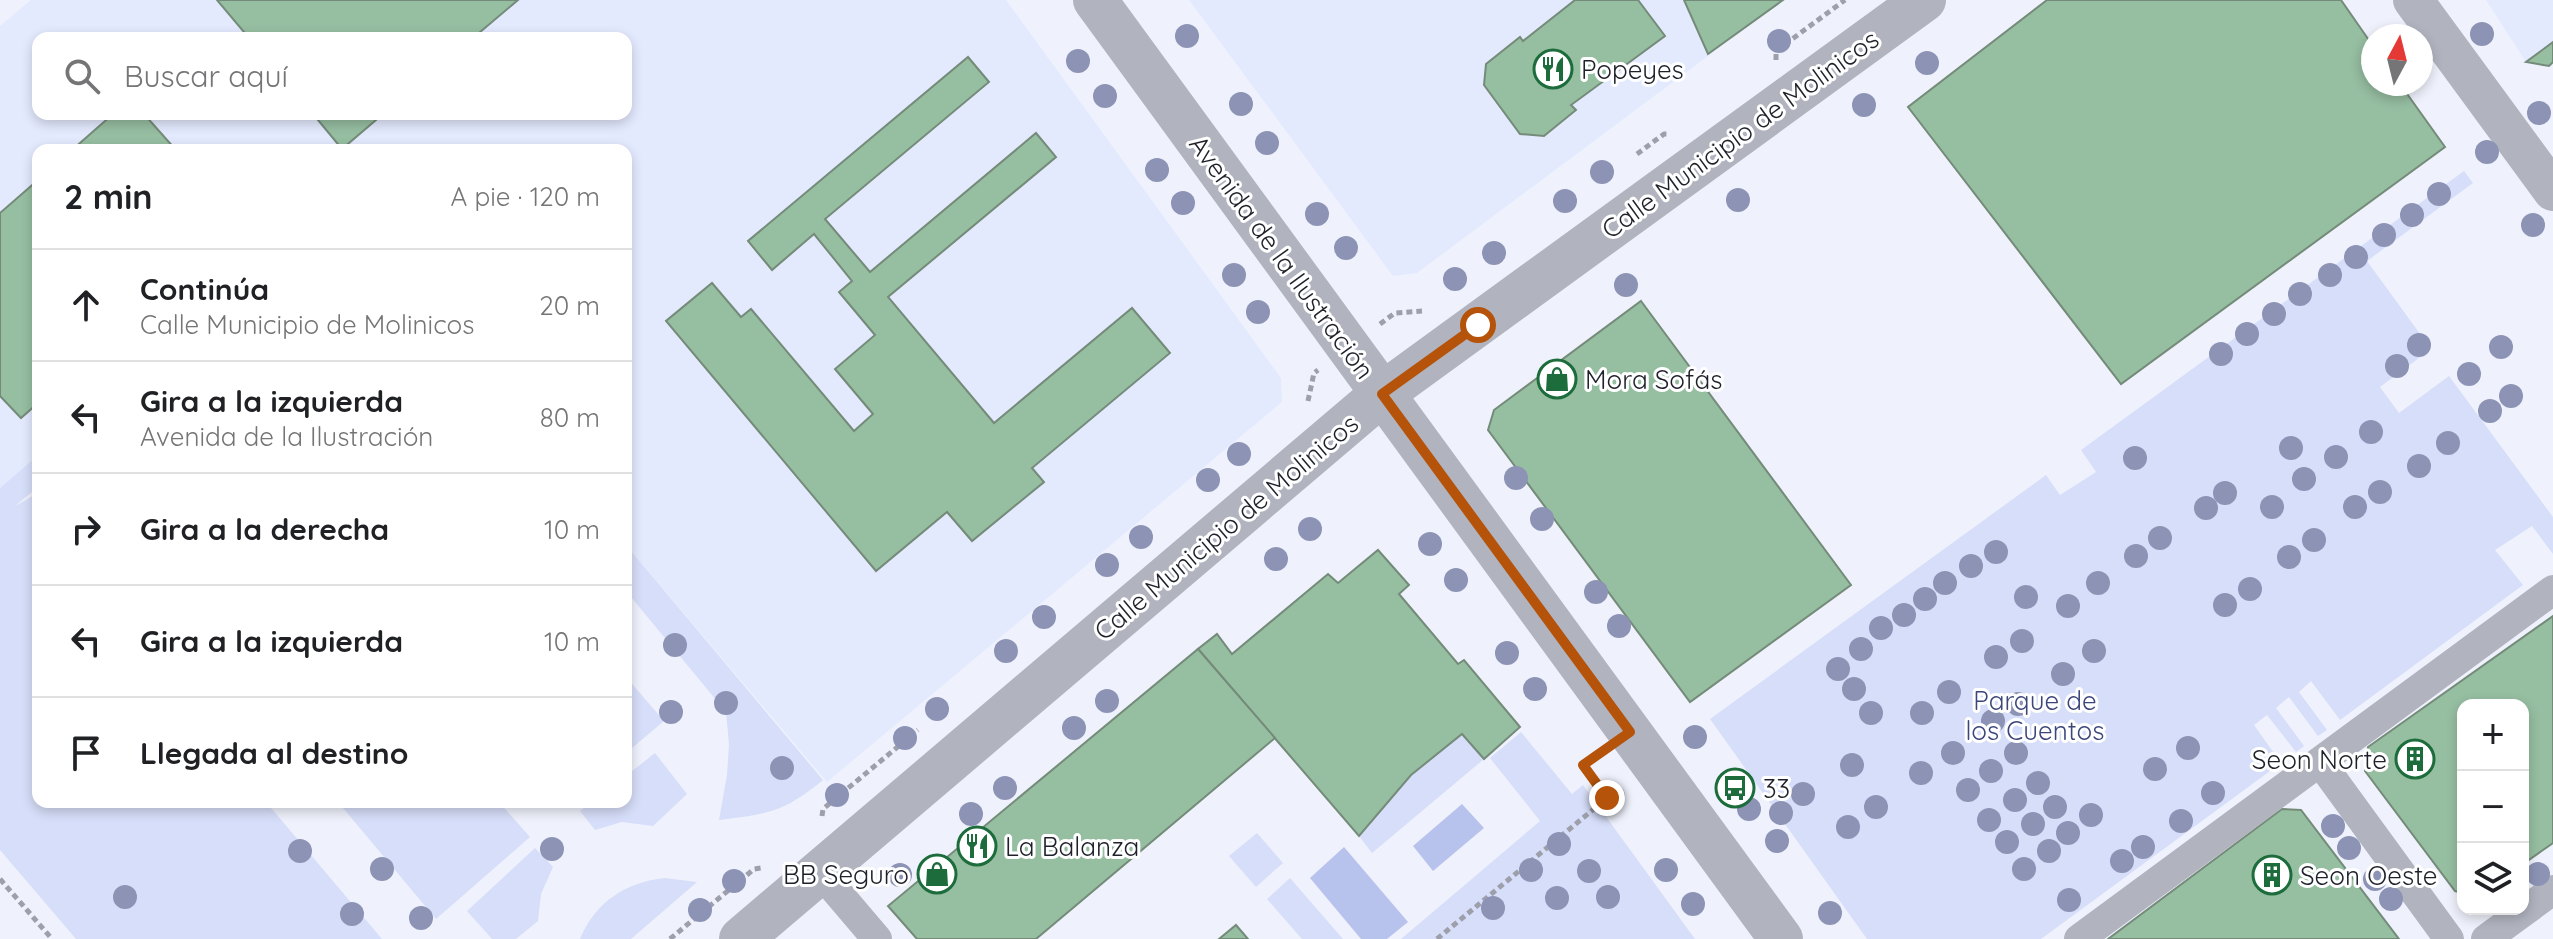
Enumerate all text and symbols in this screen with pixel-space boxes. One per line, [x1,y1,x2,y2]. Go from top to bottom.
street label: Calle Municipio de Molinicos [1595,22,1885,246]
north arrow [2361,24,2433,96]
search box [32,32,632,120]
restaurant icon: Popeyes [1532,48,1574,90]
place label: Popeyes [1581,53,1684,86]
icon: search [60,54,104,98]
text: Buscar aquí [124,57,288,95]
street label: Avenida de la Ilustración [1182,129,1382,385]
text: 2 min [64,175,153,218]
text: A pie · 120 m [450,180,600,213]
text: Continúa [140,270,269,308]
icon: ahead [64,283,108,327]
text: 20 m [539,289,600,322]
route start [1460,307,1496,343]
text: Calle Municipio de Molinicos [140,308,475,341]
shop icon: Mora Sofás [1536,358,1578,400]
place label: Mora Sofás [1585,363,1722,396]
text: Gira a la izquierda [140,382,403,420]
icon: left [64,395,108,439]
text: 80 m [540,401,600,434]
street label: Calle Municipio de Molinicos [1087,407,1365,647]
text: Avenida de la Ilustración [140,420,433,453]
icon: right [64,507,108,551]
text: Gira a la derecha [140,510,389,548]
text: 10 m [544,513,600,546]
icon: left [64,619,108,663]
text: Gira a la izquierda [140,622,403,660]
text: 10 m [544,625,600,658]
park label: Parque de los Cuentos [1966,684,2104,747]
map controls [2457,699,2529,915]
button: + [2457,699,2529,771]
icon: arrive [64,731,108,775]
text: Llegada al destino [140,734,408,772]
building icon: Seon Norte [2394,738,2436,780]
place label: Seon Norte [2252,743,2387,776]
bus stop icon: 33 [1714,767,1756,809]
button: − [2457,771,2529,843]
place label: 33 [1763,772,1790,805]
route end [1589,780,1625,816]
restaurant icon: La Balanza [956,825,998,867]
place label: La Balanza [1005,830,1139,863]
button: layers [2457,843,2529,915]
shop icon: BB Seguro [916,853,958,895]
building icon: Seon Oeste [2251,854,2293,896]
place label: BB Seguro [783,858,909,891]
place label: Seon Oeste [2300,859,2438,892]

